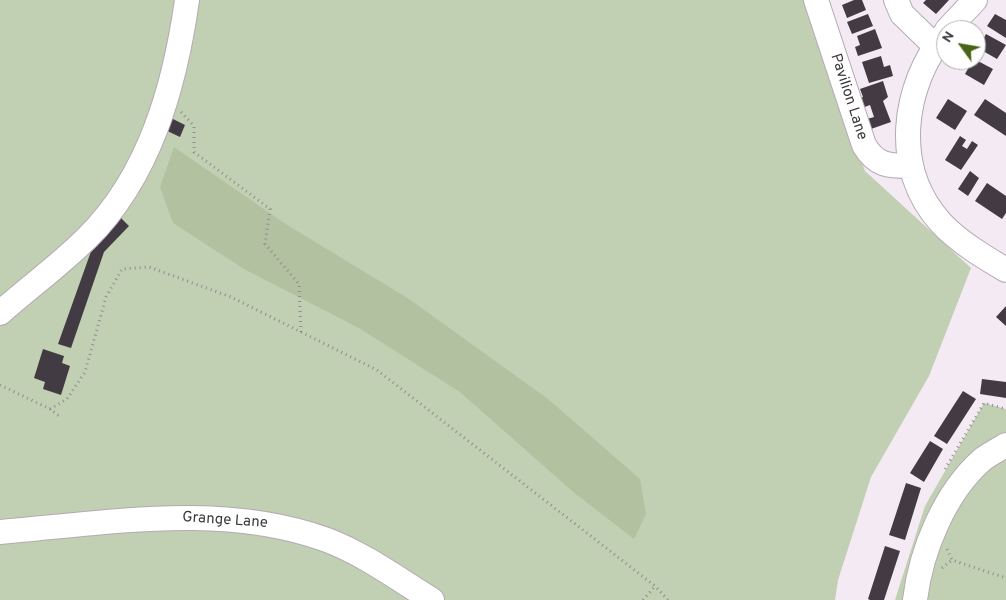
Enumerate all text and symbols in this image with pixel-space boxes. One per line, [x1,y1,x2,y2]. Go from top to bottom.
north arrow [936,20,986,70]
text: N [939,29,959,46]
street label: Pavilion Lane [826,52,870,142]
street label: Grange Lane [182,509,268,533]

